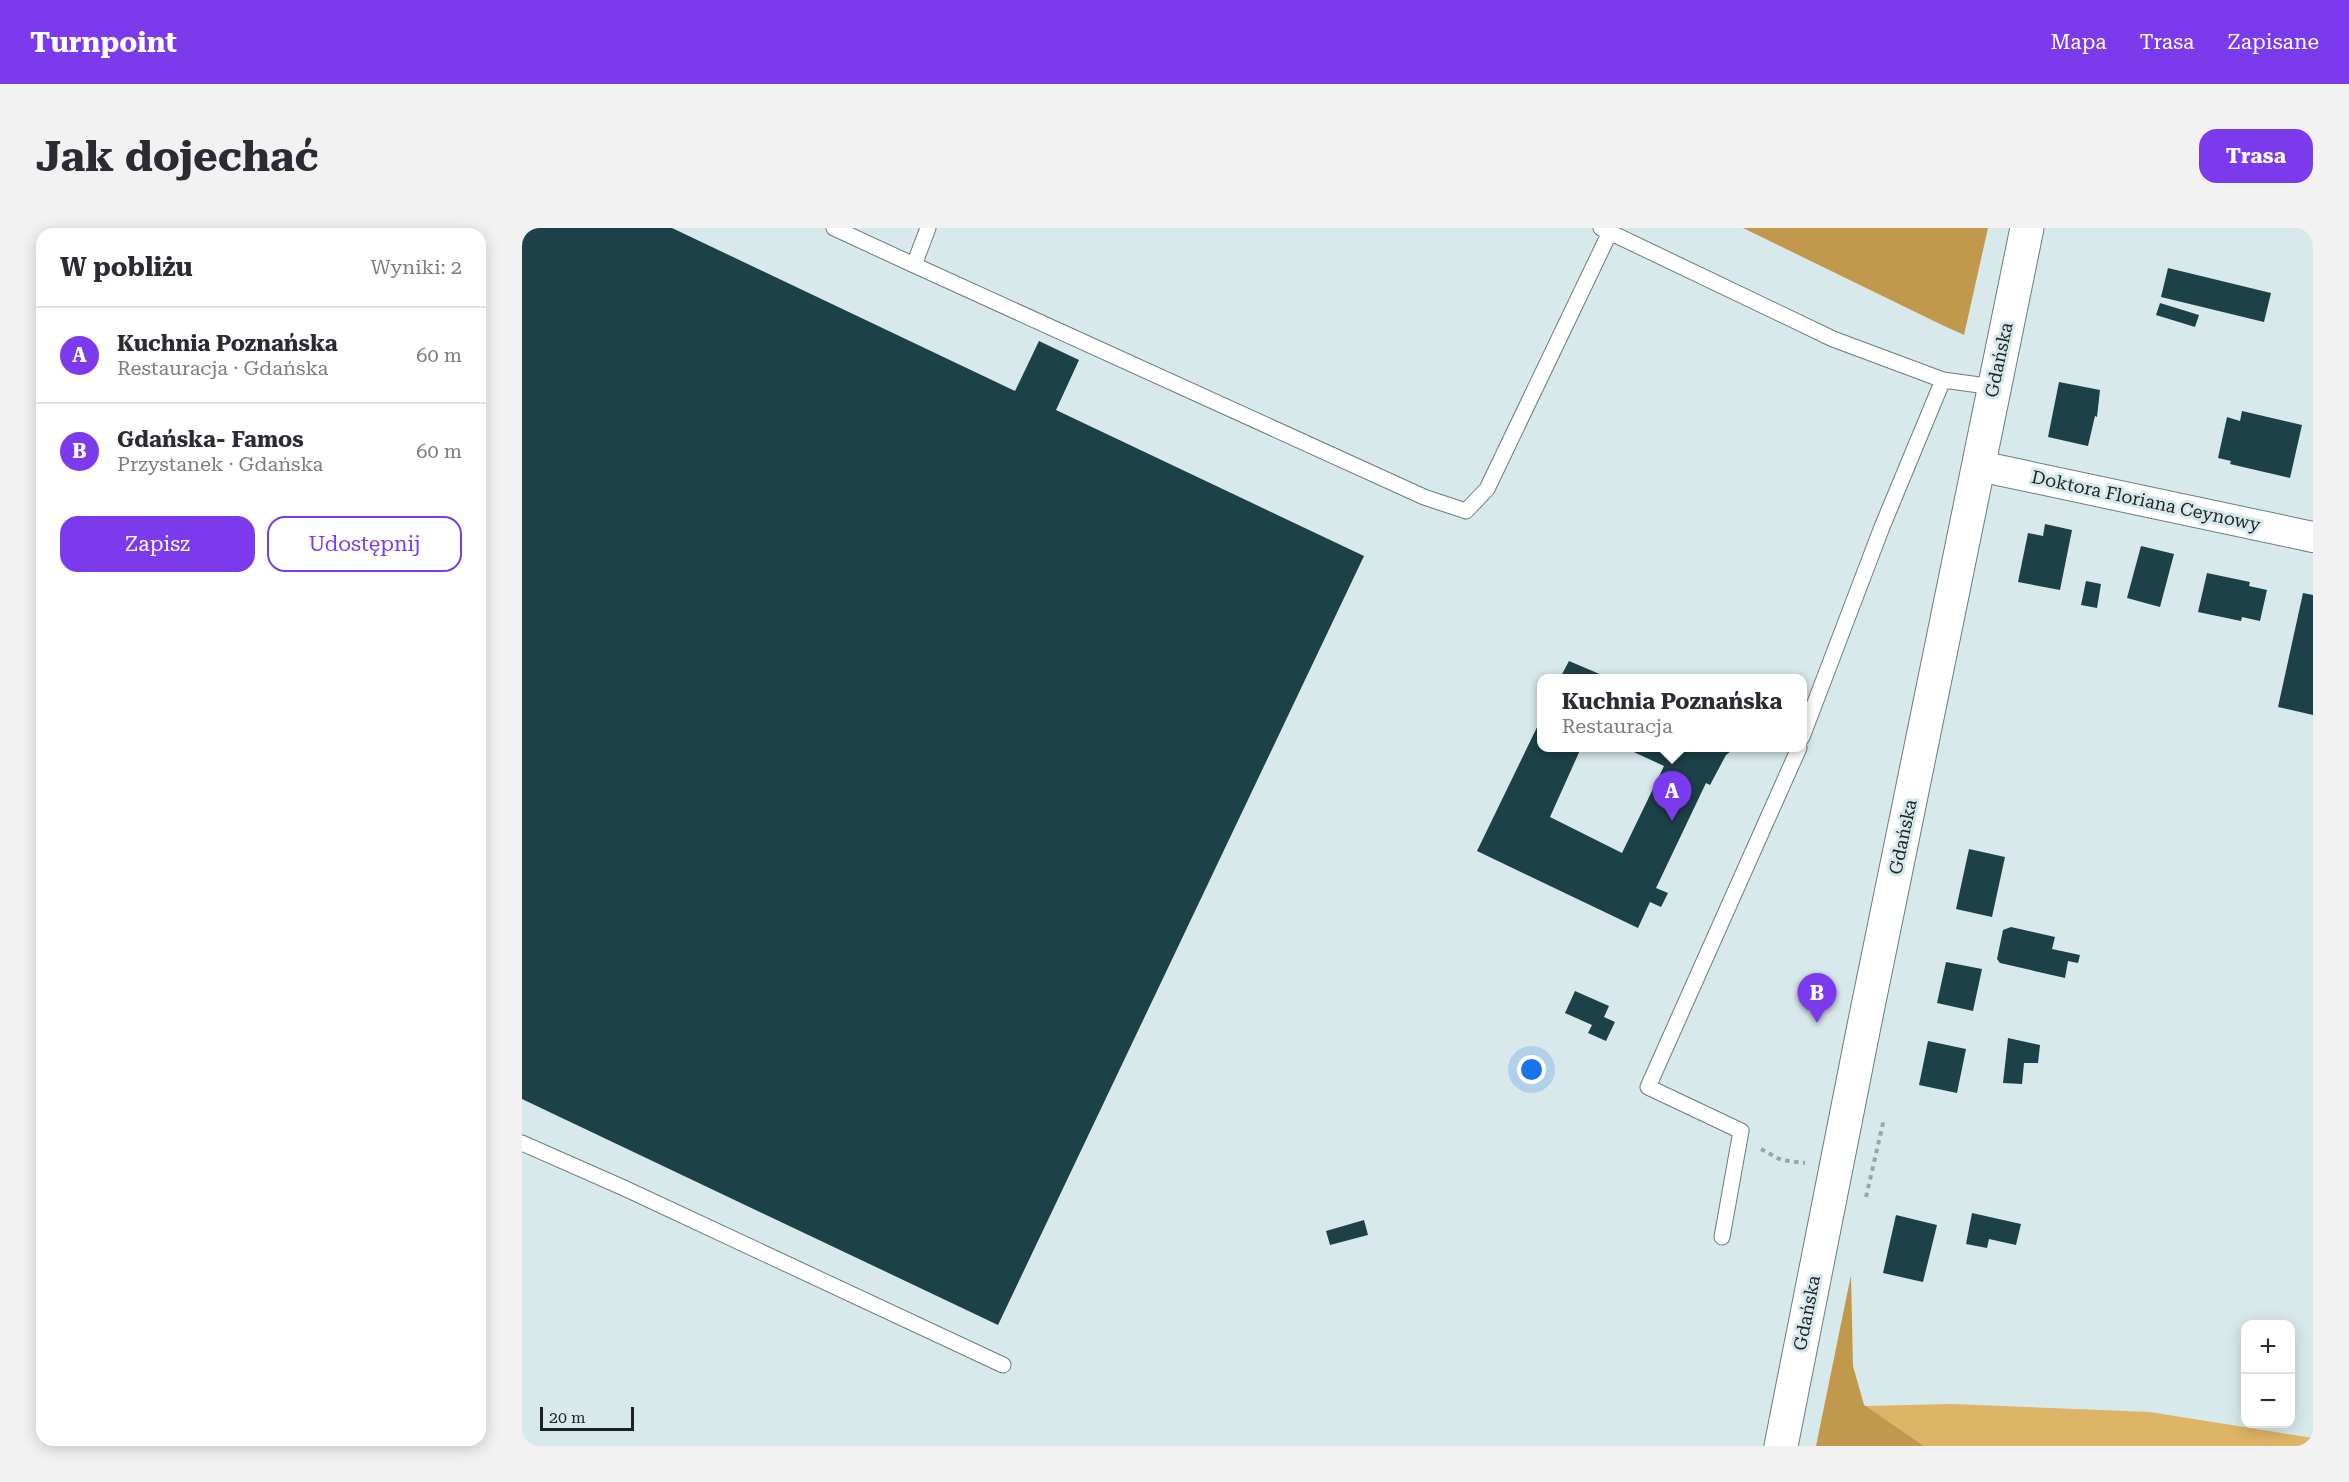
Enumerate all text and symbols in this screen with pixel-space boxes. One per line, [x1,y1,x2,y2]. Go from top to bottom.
text: Turnpoint [30,26,177,59]
text: Mapa [2050,30,2107,54]
text: Trasa [2140,30,2194,54]
text: Zapisane [2227,30,2319,54]
button: Trasa [2199,129,2313,183]
text: Jak dojechać [36,132,319,181]
text: W pobliżu [60,252,193,282]
text: Wyniki: 2 [371,255,462,279]
street label: Gdańska [1980,320,2017,399]
text: Kuchnia Poznańska [117,331,338,356]
text: A [72,343,87,367]
text: 60 m [416,343,462,367]
text: Restauracja · Gdańska [117,356,328,380]
text: Gdańska- Famos [117,427,304,452]
text: B [72,439,87,463]
text: 60 m [416,439,462,463]
text: Przystanek · Gdańska [117,452,323,476]
street label: Doktora Floriana Ceynowy [2030,466,2263,535]
button: Zapisz [60,516,255,572]
button: Udostępnij [267,516,462,572]
popup [1537,674,1807,752]
text: Kuchnia Poznańska [1562,689,1782,714]
text: Restauracja [1562,714,1673,738]
pin: A [1652,772,1692,821]
street label: Gdańska [1884,797,1921,876]
pin: B [1798,974,1836,1023]
your location [1517,1055,1546,1084]
street label: Gdańska [1789,1273,1824,1352]
map controls [2241,1320,2295,1428]
button: + [2241,1320,2295,1374]
button: − [2241,1374,2295,1428]
scale bar [540,1404,634,1432]
text: 20 m [549,1408,586,1427]

